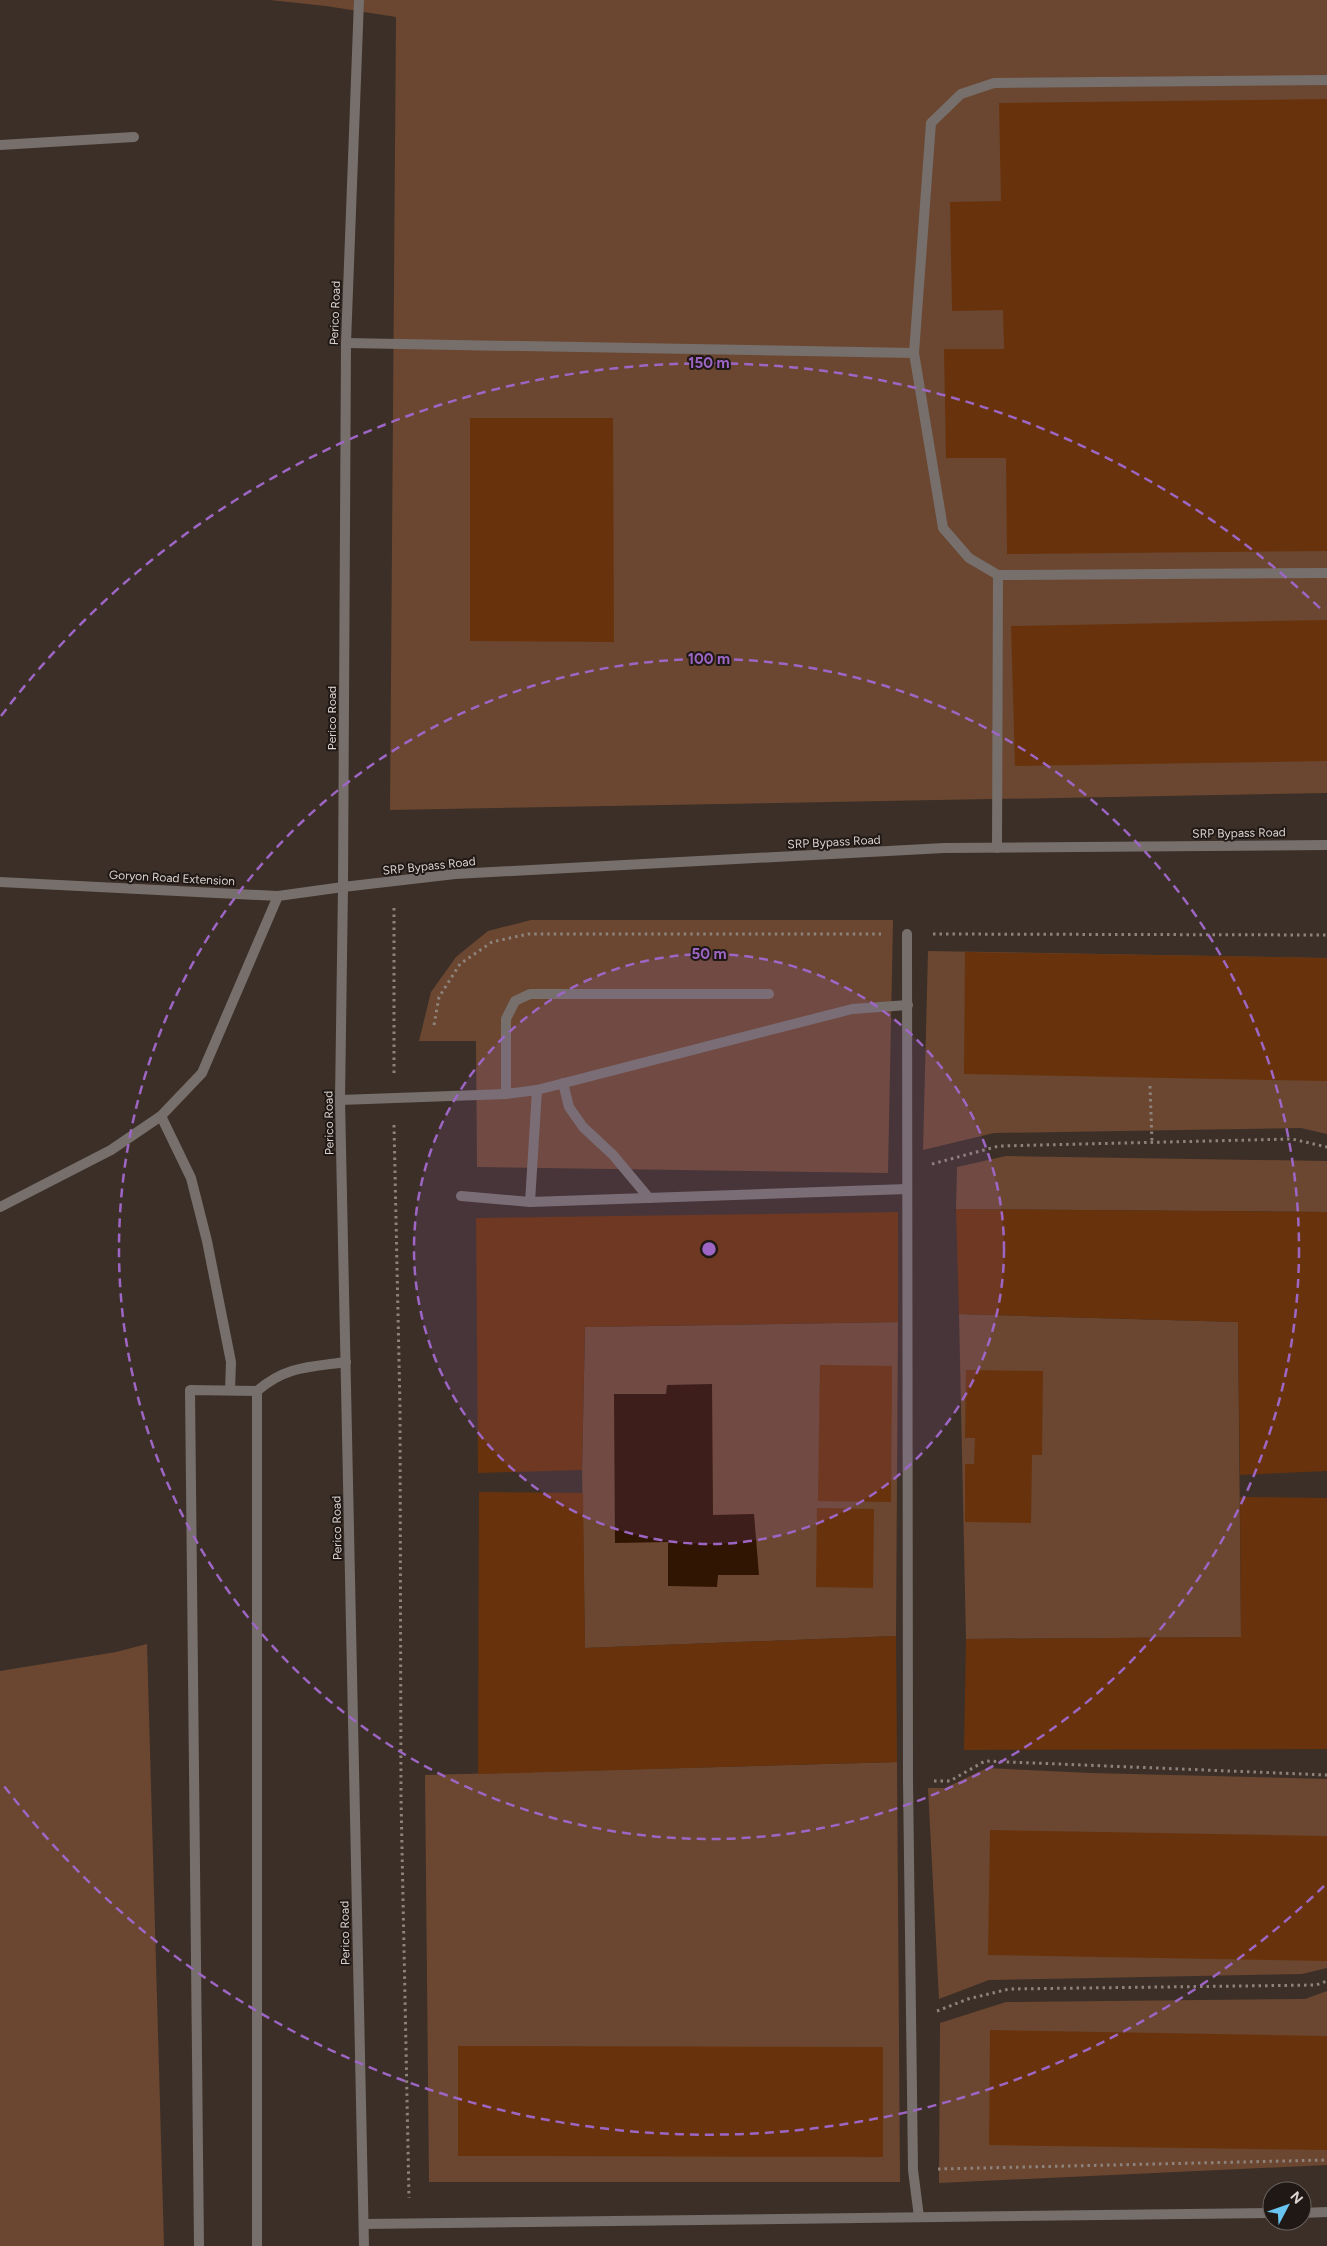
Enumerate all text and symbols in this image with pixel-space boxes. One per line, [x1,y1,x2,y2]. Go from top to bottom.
street label: Perico Road [327,281,343,345]
text: 150 m [688,354,730,372]
text: 100 m [688,650,730,668]
street label: Perico Road [325,686,339,750]
street label: SRP Bypass Road [1192,825,1286,841]
street label: SRP Bypass Road [787,833,881,851]
street label: SRP Bypass Road [382,854,476,878]
street label: Goryon Road Extension [109,868,236,888]
text: 50 m [691,945,727,963]
street label: Perico Road [321,1091,337,1155]
centre of rings [700,1240,718,1258]
street label: Perico Road [329,1496,345,1560]
street label: Perico Road [337,1901,353,1965]
north arrow [1262,2181,1312,2231]
text: N [1286,2188,1306,2207]

